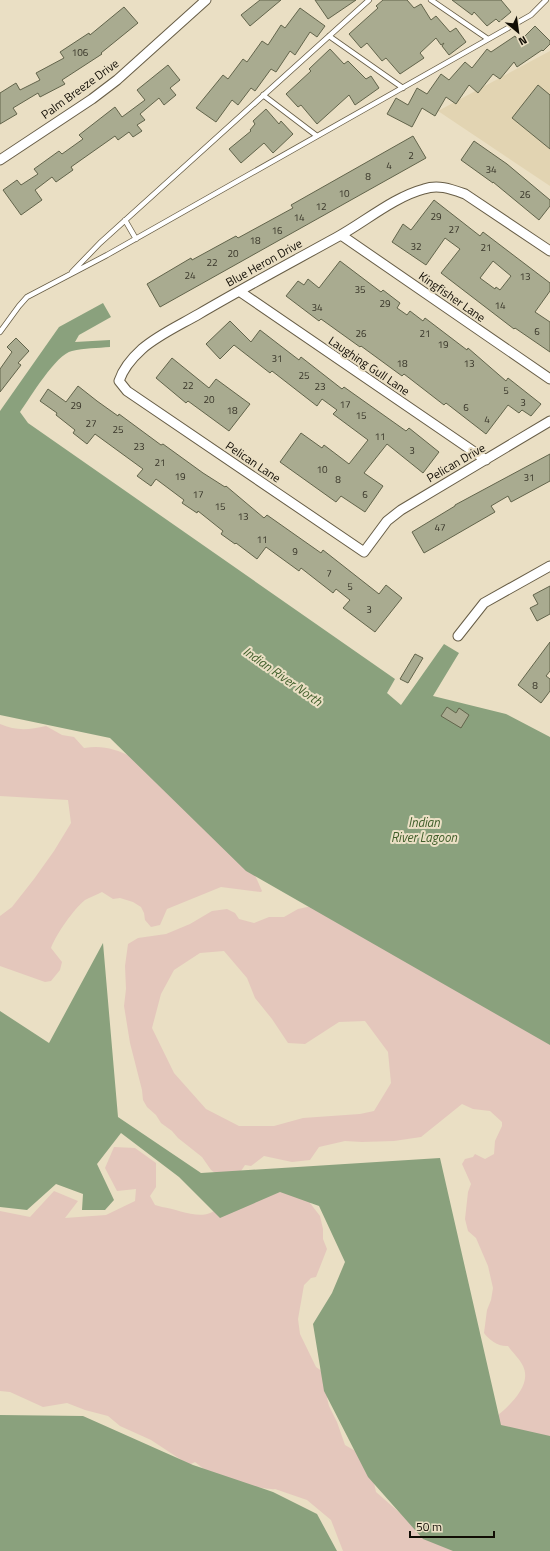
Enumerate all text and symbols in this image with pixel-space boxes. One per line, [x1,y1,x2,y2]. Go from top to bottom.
north arrow [498,12,538,52]
text: N [516,32,530,50]
house number: 106 [72,45,89,60]
street label: Palm Breeze Drive [37,54,123,123]
house number: 2 [408,148,414,163]
house number: 4 [386,158,392,173]
house number: 34 [485,162,497,177]
house number: 8 [365,169,371,184]
house number: 10 [338,186,350,201]
house number: 26 [519,187,531,202]
house number: 12 [315,199,327,214]
house number: 29 [430,209,442,224]
house number: 14 [293,210,305,225]
house number: 27 [448,222,460,237]
house number: 16 [271,223,283,238]
house number: 18 [249,233,261,248]
street label: Blue Heron Drive [222,234,306,291]
house number: 32 [410,239,422,254]
house number: 21 [480,240,492,255]
house number: 20 [227,246,239,261]
house number: 22 [206,255,218,270]
street label: Kingfisher Lane [415,266,490,327]
house number: 24 [184,268,196,283]
house number: 13 [519,269,531,284]
house number: 35 [354,282,366,297]
house number: 29 [379,296,391,311]
house number: 14 [494,298,506,313]
house number: 34 [311,300,323,315]
house number: 6 [534,324,540,339]
house number: 26 [355,326,367,341]
house number: 21 [419,326,431,341]
street label: Laughing Gull Lane [325,331,414,400]
house number: 19 [437,337,449,352]
house number: 31 [271,351,283,366]
house number: 18 [396,356,408,371]
house number: 13 [463,356,475,371]
house number: 25 [298,368,310,383]
house number: 22 [182,378,194,393]
house number: 23 [314,379,326,394]
house number: 5 [503,383,509,398]
house number: 20 [203,392,215,407]
house number: 3 [520,395,526,410]
house number: 17 [339,397,351,412]
house number: 29 [70,398,82,413]
house number: 6 [463,400,469,415]
house number: 18 [226,403,238,418]
house number: 15 [355,408,367,423]
house number: 4 [484,412,490,427]
house number: 27 [85,416,97,431]
house number: 25 [112,422,124,437]
house number: 11 [374,429,386,444]
street label: Pelican Lane [222,436,285,487]
street label: Pelican Drive [423,438,489,487]
house number: 23 [133,439,145,454]
house number: 3 [409,443,415,458]
house number: 21 [154,455,166,470]
house number: 10 [316,462,328,477]
house number: 19 [174,469,186,484]
house number: 31 [523,470,535,485]
house number: 8 [335,472,341,487]
house number: 17 [192,487,204,502]
house number: 6 [362,487,368,502]
house number: 15 [214,499,226,514]
house number: 13 [237,509,249,524]
house number: 47 [434,520,446,535]
house number: 11 [256,532,268,547]
house number: 9 [292,544,298,559]
house number: 7 [326,566,332,581]
house number: 5 [347,579,353,594]
house number: 3 [366,602,372,617]
water label: Indian River North [239,641,327,711]
house number: 8 [532,678,538,693]
water label: Indian River Lagoon [391,812,458,847]
scale bar [410,1513,494,1539]
text: 50 m [416,1517,442,1536]

